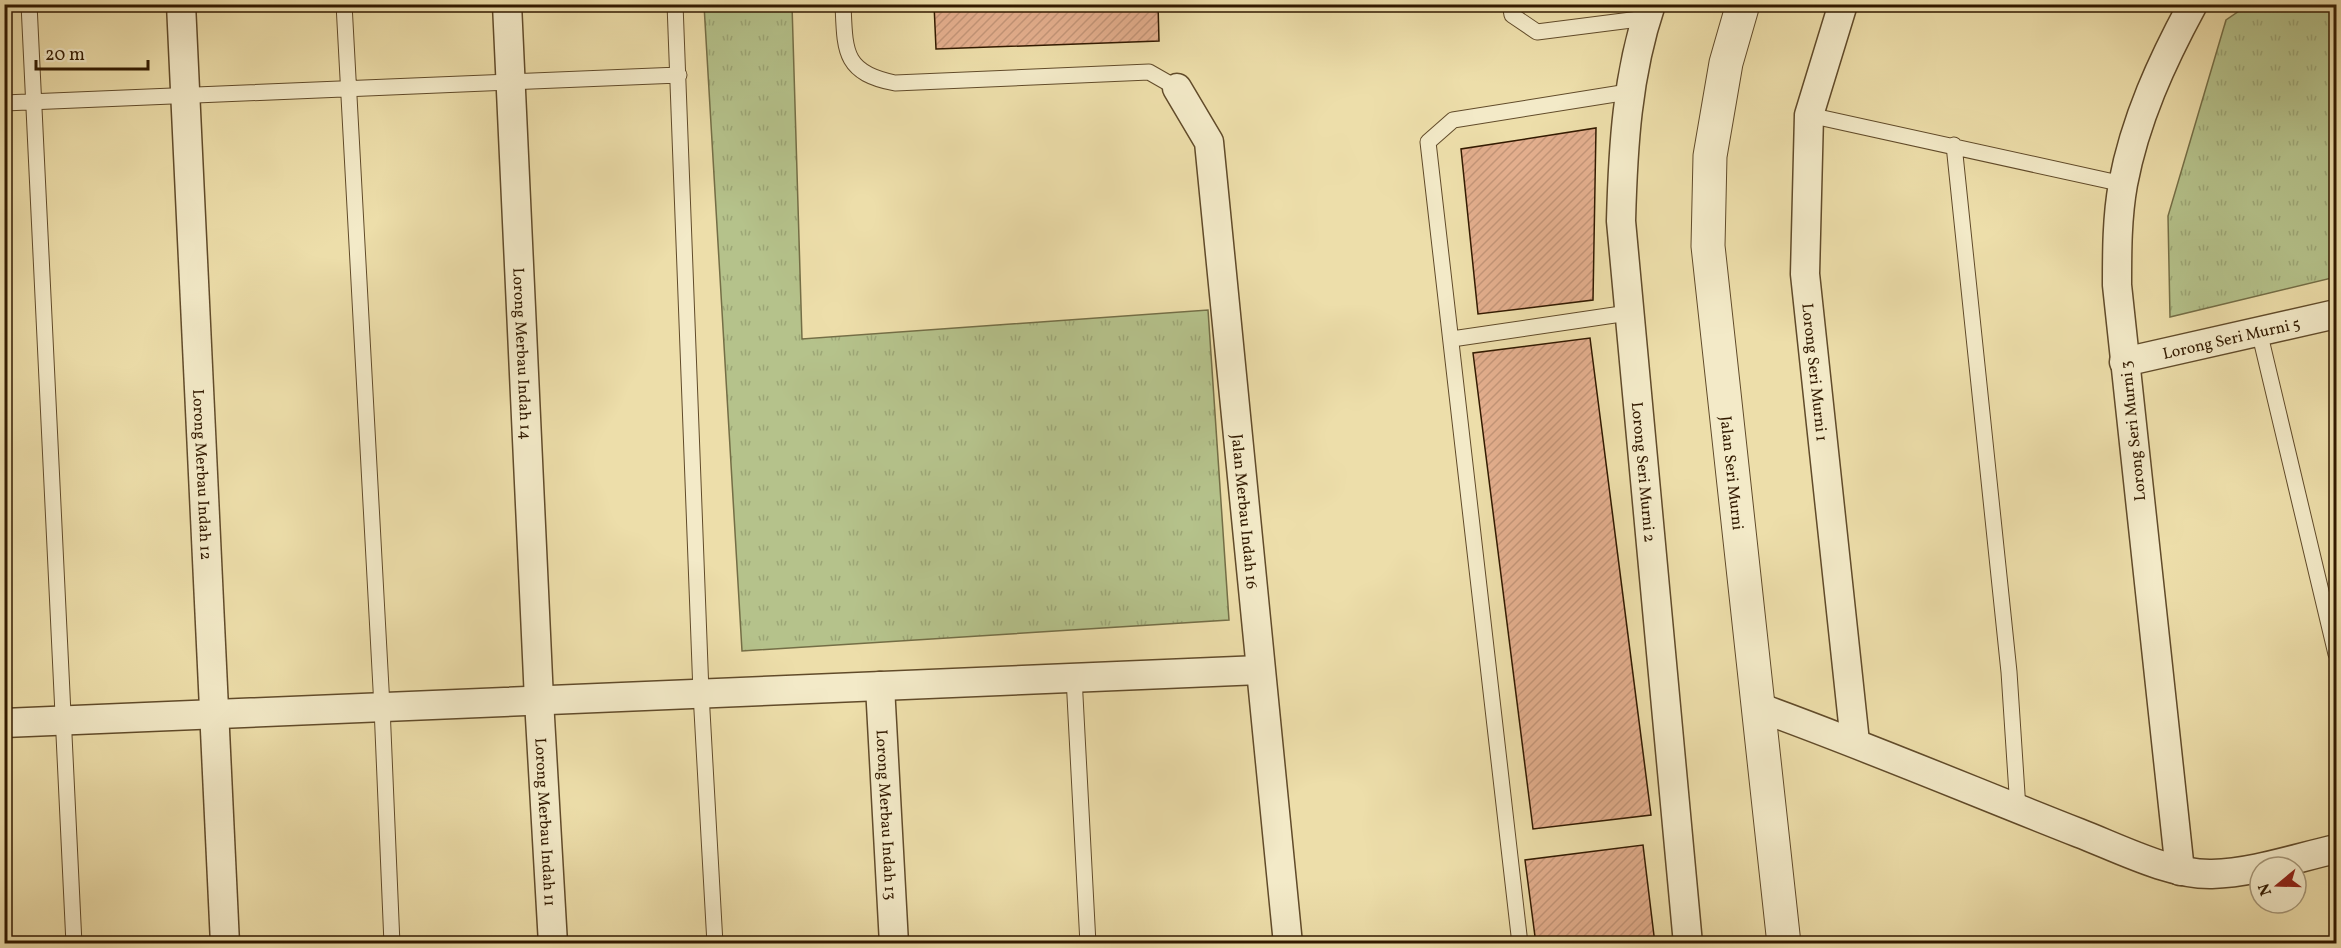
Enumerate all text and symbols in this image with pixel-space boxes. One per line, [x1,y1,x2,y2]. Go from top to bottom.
scale bar [36,33,148,71]
text: 20 m [45,43,85,68]
street label: Lorong Merbau Indah 14 [506,267,536,440]
street label: Lorong Seri Murni 1 [1795,302,1832,443]
street label: Lorong Seri Murni 5 [2161,313,2303,366]
street label: Lorong Seri Murni 3 [2116,360,2152,502]
street label: Lorong Merbau Indah 12 [186,388,216,561]
street label: Lorong Seri Murni 2 [1625,401,1660,544]
street label: Jalan Seri Murni [1714,415,1748,531]
street label: Jalan Merbau Indah 16 [1225,433,1262,590]
street label: Lorong Merbau Indah 13 [869,729,901,901]
street label: Lorong Merbau Indah 11 [528,737,560,907]
north arrow [2248,855,2308,915]
text: N [2253,880,2278,898]

